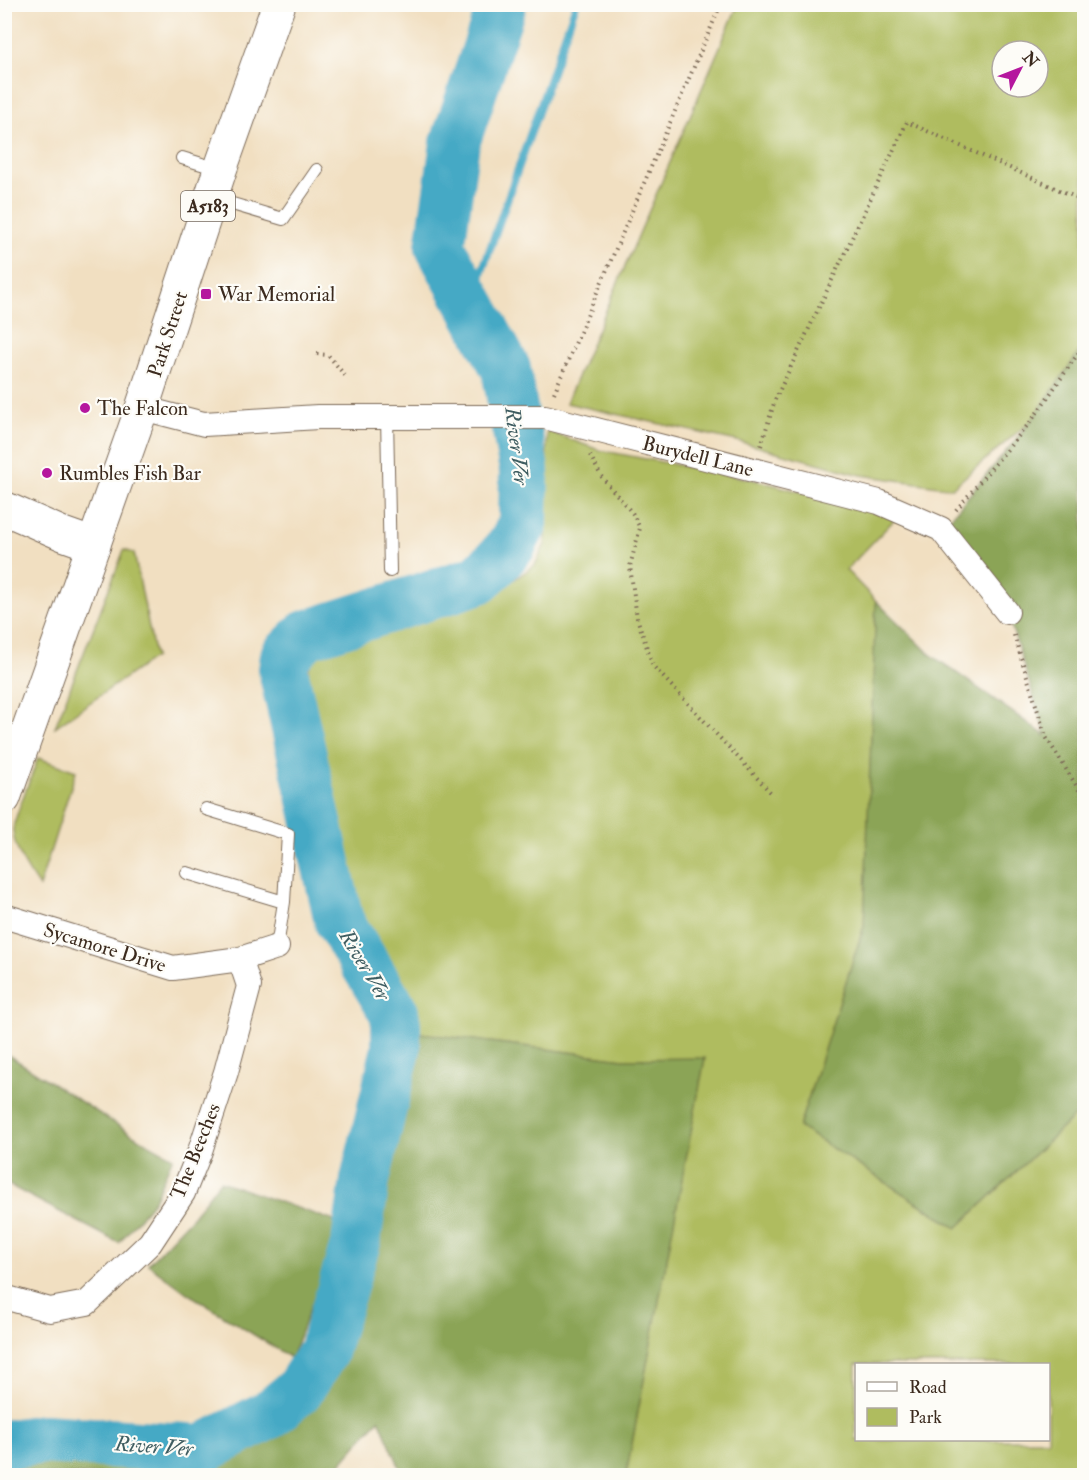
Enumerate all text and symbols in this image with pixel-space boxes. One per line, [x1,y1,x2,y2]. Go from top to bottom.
north arrow [990,39,1050,99]
text: N [1018,47,1043,72]
road number: A5183 [181,191,235,221]
place label: War Memorial [217,282,335,307]
marker: War Memorial [199,287,213,301]
street label: Park Street [142,288,193,380]
place label: The Falcon [97,396,188,421]
marker: The Falcon [78,401,92,415]
water label: River Ver [498,405,535,488]
street label: Burydell Lane [640,431,756,482]
place label: Rumbles Fish Bar [59,461,202,486]
marker: Rumbles Fish Bar [40,466,54,480]
street label: Sycamore Drive [41,917,169,978]
water label: River Ver [332,924,397,1007]
street label: The Beeches [165,1099,226,1203]
legend [855,1363,1050,1441]
text: Road [909,1376,947,1399]
text: Park [909,1406,942,1429]
water label: River Ver [113,1430,195,1463]

